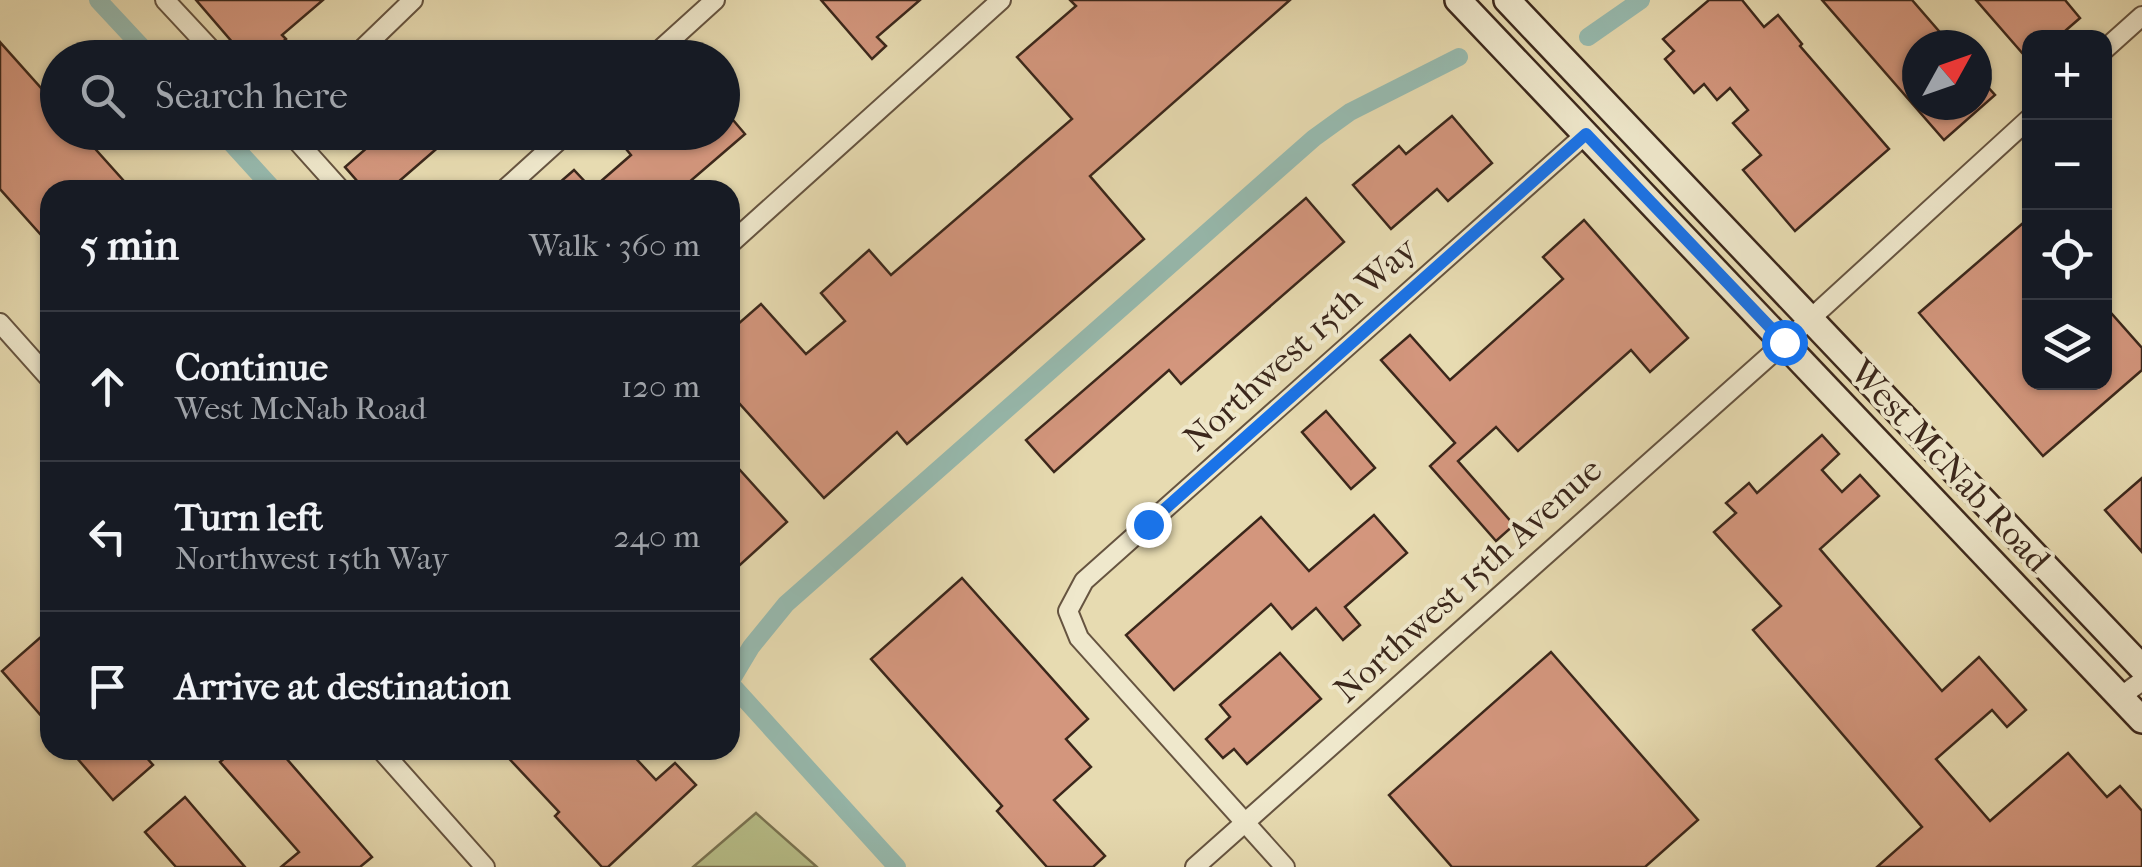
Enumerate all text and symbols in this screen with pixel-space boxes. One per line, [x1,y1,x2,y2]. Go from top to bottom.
north arrow [1902,30,1992,120]
map controls [2022,30,2112,390]
button: + [2022,30,2112,120]
search box [40,40,740,150]
icon: search [75,68,130,123]
text: Search here [155,73,348,118]
button: − [2022,120,2112,210]
button: locate [2022,210,2112,300]
text: 5 min [80,221,179,270]
text: Walk · 360 m [529,227,700,264]
street label: Northwest 15th Way [1175,228,1426,459]
button: layers [2022,300,2112,390]
route start [1762,320,1808,366]
text: Continue [175,345,328,390]
street label: West McNab Road [1841,351,2059,581]
icon: ahead [80,359,135,414]
text: 120 m [621,368,700,405]
text: West McNab Road [175,390,426,427]
street label: Northwest 15th Avenue [1326,449,1610,711]
text: Turn left [175,495,323,540]
route end [1126,502,1172,548]
icon: left [80,509,135,564]
text: 240 m [614,518,700,555]
text: Northwest 15th Way [175,540,448,577]
icon: arrive [80,659,135,714]
text: Arrive at destination [175,664,511,709]

